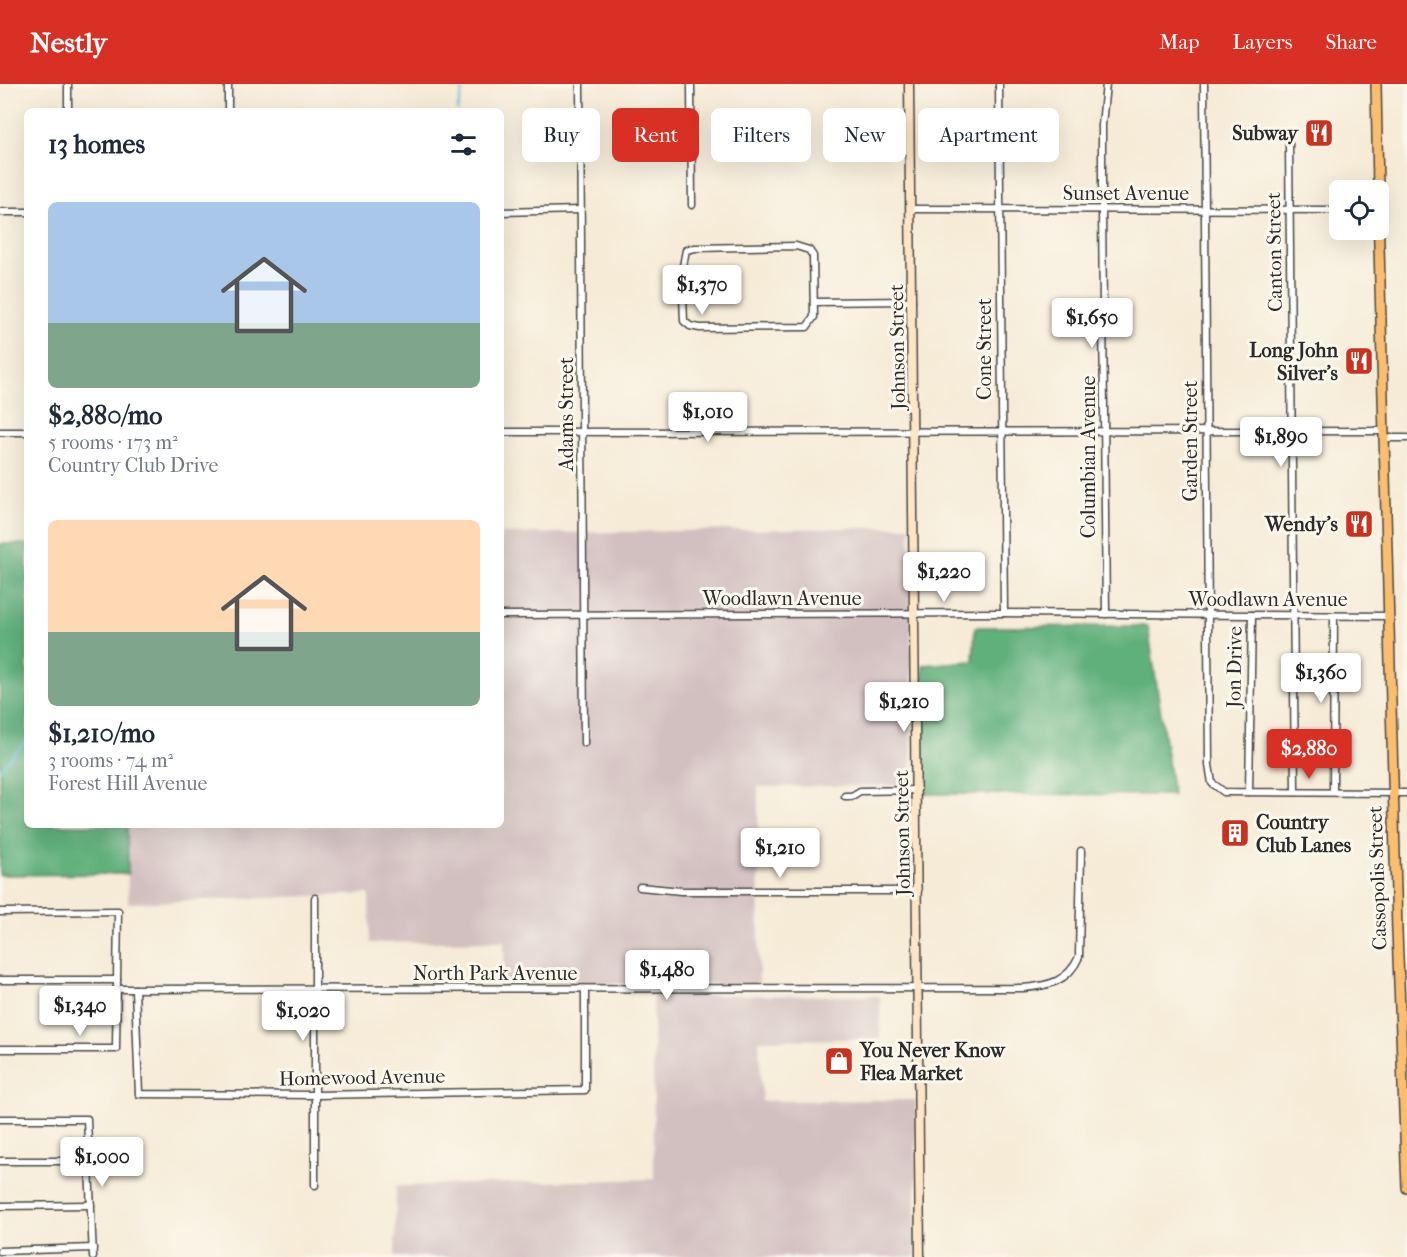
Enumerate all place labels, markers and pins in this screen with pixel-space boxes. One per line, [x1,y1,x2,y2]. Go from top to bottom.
restaurant icon: Subway [1303,117,1335,149]
place label: Subway [1232,122,1299,145]
pin: $1,370 [653,265,751,316]
pin: $1,650 [1043,298,1141,349]
place label: Long John Silver's [1249,339,1339,385]
restaurant icon: Long John Silver's [1343,345,1375,377]
pin: $1,010 [659,392,757,443]
pin: $1,890 [1232,417,1330,468]
restaurant icon: Wendy's [1343,508,1375,540]
place label: Wendy's [1264,513,1339,536]
pin: $1,220 [895,552,993,603]
pin: $1,360 [1272,653,1370,704]
pin: $1,210 [855,682,953,733]
pin: $2,880 [1260,729,1358,780]
place label: Country Club Lanes [1256,811,1352,857]
building icon: Country Club Lanes [1219,817,1251,849]
pin: $1,210 [731,828,829,879]
pin: $1,480 [618,950,716,1001]
pin: $1,340 [31,986,129,1037]
pin: $1,020 [254,991,352,1042]
place label: You Never Know Flea Market [859,1039,1006,1085]
shop icon: You Never Know Flea Market [823,1045,855,1077]
pin: $1,000 [53,1137,151,1188]

